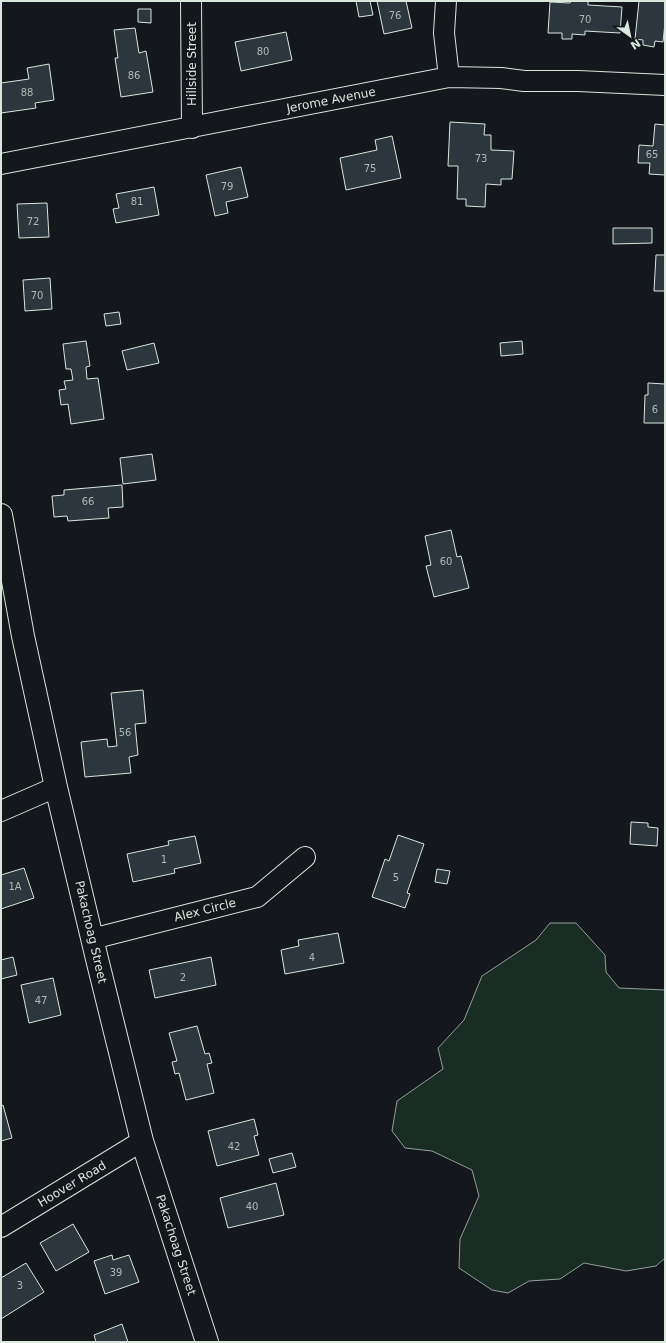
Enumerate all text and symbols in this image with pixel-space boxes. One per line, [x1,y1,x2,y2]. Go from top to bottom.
house number: 76 [389,10,401,21]
house number: 70 [579,14,591,25]
north arrow [610,16,650,56]
street label: Hillside Street [185,22,199,106]
text: N [628,36,643,52]
house number: 80 [257,46,269,57]
house number: 86 [128,70,140,81]
street label: Jerome Avenue [284,85,377,116]
house number: 88 [21,87,33,98]
house number: 65 [646,149,658,160]
house number: 73 [475,153,487,164]
house number: 75 [364,163,376,174]
house number: 79 [221,181,233,192]
house number: 81 [131,196,143,207]
house number: 72 [27,216,39,227]
house number: 70 [31,290,43,301]
house number: 6 [652,404,658,415]
house number: 66 [82,496,94,507]
house number: 60 [440,556,452,567]
house number: 56 [119,727,131,738]
house number: 1 [161,854,167,865]
house number: 5 [393,872,399,883]
street label: Pakachoag Street [72,879,110,985]
house number: 1A [8,881,22,892]
street label: Alex Circle [173,896,237,924]
house number: 4 [309,952,315,963]
house number: 2 [180,972,186,983]
house number: 47 [35,995,47,1006]
house number: 42 [228,1141,240,1152]
street label: Hoover Road [35,1158,109,1210]
street label: Pakachoag Street [153,1193,199,1297]
house number: 40 [246,1201,258,1212]
house number: 39 [110,1267,122,1278]
house number: 3 [17,1280,23,1291]

